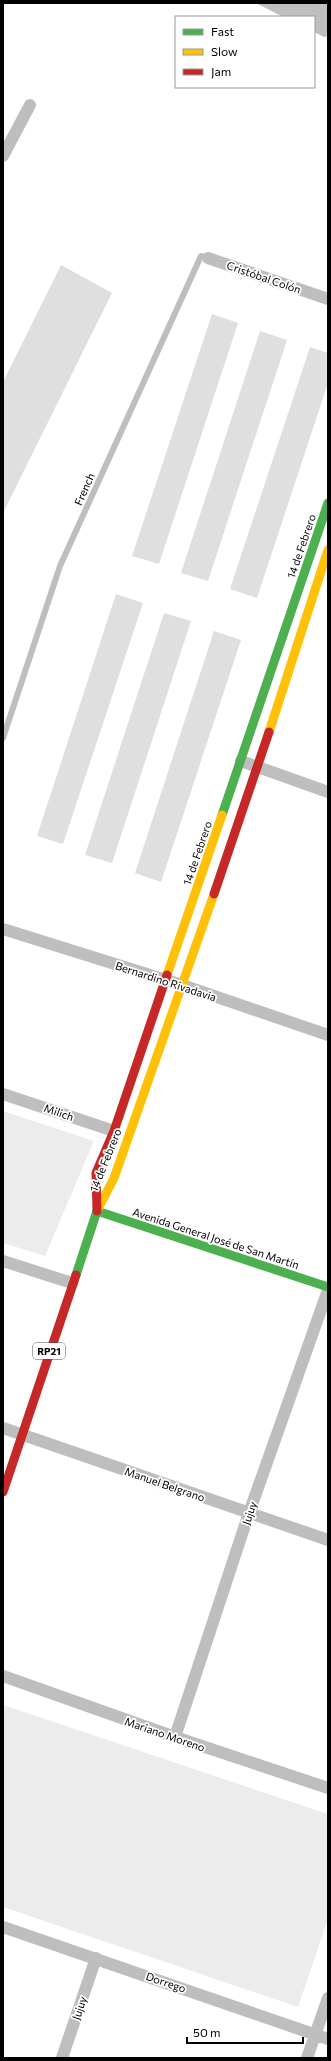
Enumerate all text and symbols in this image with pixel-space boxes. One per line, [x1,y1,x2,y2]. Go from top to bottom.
legend [175,16,315,88]
text: Fast [211,24,234,38]
text: Slow [211,44,238,58]
text: Jam [211,64,231,79]
street label: Cristóbal Colón [225,258,303,296]
street label: French [71,471,97,507]
street label: 14 de Febrero [284,512,318,580]
street label: 14 de Febrero [180,819,214,887]
street label: Bernardino Rivadavia [114,959,218,1003]
street label: Milich [42,1101,76,1123]
street label: 14 de Febrero [86,1126,124,1193]
street label: Avenida General José de San Martín [131,1205,301,1272]
road number: RP21 [33,1343,65,1359]
street label: Manuel Belgrano [123,1464,207,1504]
street label: Jujuy [239,1499,260,1527]
street label: Mariano Moreno [123,1714,207,1754]
street label: Dorrego [144,1969,188,1995]
street label: Jujuy [69,1994,90,2022]
scale bar [187,2019,303,2045]
text: 50 m [193,2025,221,2039]

